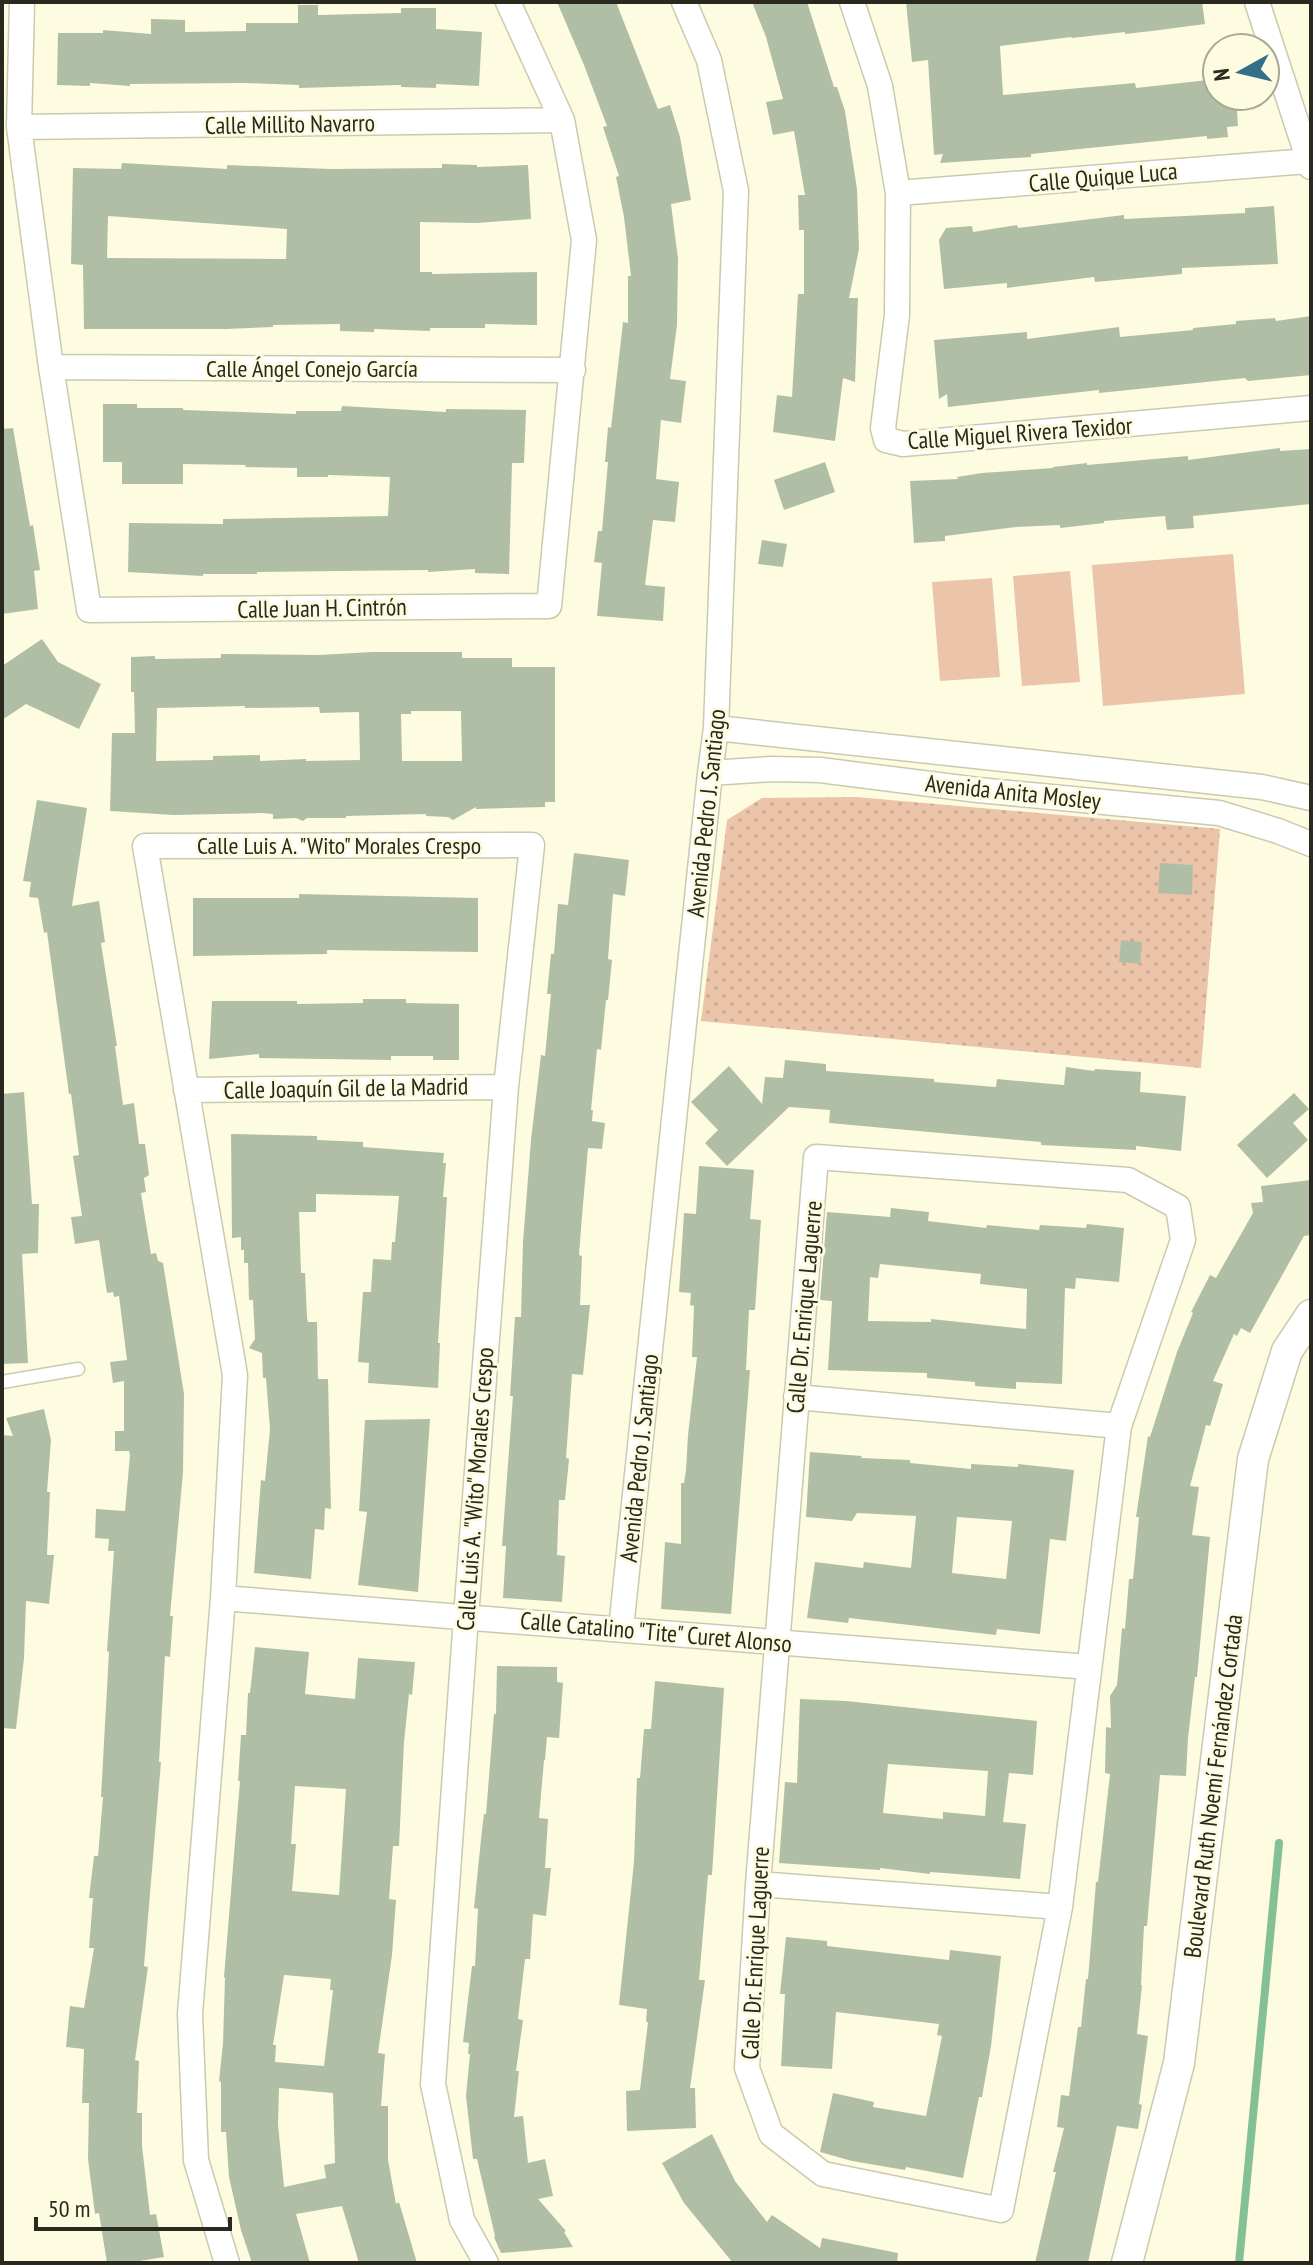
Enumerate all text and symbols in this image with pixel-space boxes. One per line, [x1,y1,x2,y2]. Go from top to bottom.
north arrow [1201,32,1281,112]
text: N [1207,67,1236,83]
street label: Calle Millito Navarro [205,107,375,141]
street label: Calle Quique Luca [1027,155,1179,199]
street label: Calle Ángel Conejo García [206,353,418,384]
street label: Calle Miguel Rivera Texidor [907,410,1134,456]
street label: Calle Juan H. Cintrón [237,591,407,625]
street label: Avenida Pedro J. Santiago [680,707,732,919]
street label: Avenida Anita Mosley [924,767,1102,817]
street label: Calle Luis A. "Wito" Morales Crespo [197,830,481,861]
street label: Calle Joaquín Gil de la Madrid [223,1070,469,1106]
street label: Calle Dr. Enrique Laguerre [779,1199,829,1415]
street label: Calle Luis A. "Wito" Morales Crespo [450,1346,500,1632]
street label: Avenida Pedro J. Santiago [613,1352,665,1564]
street label: Calle Catalino "Tite" Curet Alonso [519,1605,793,1659]
street label: Boulevard Ruth Noemí Fernández Cortada [1177,1612,1249,1960]
street label: Calle Dr. Enrique Laguerre [734,1846,776,2060]
scale bar [36,2181,230,2231]
text: 50 m [48,2193,90,2224]

